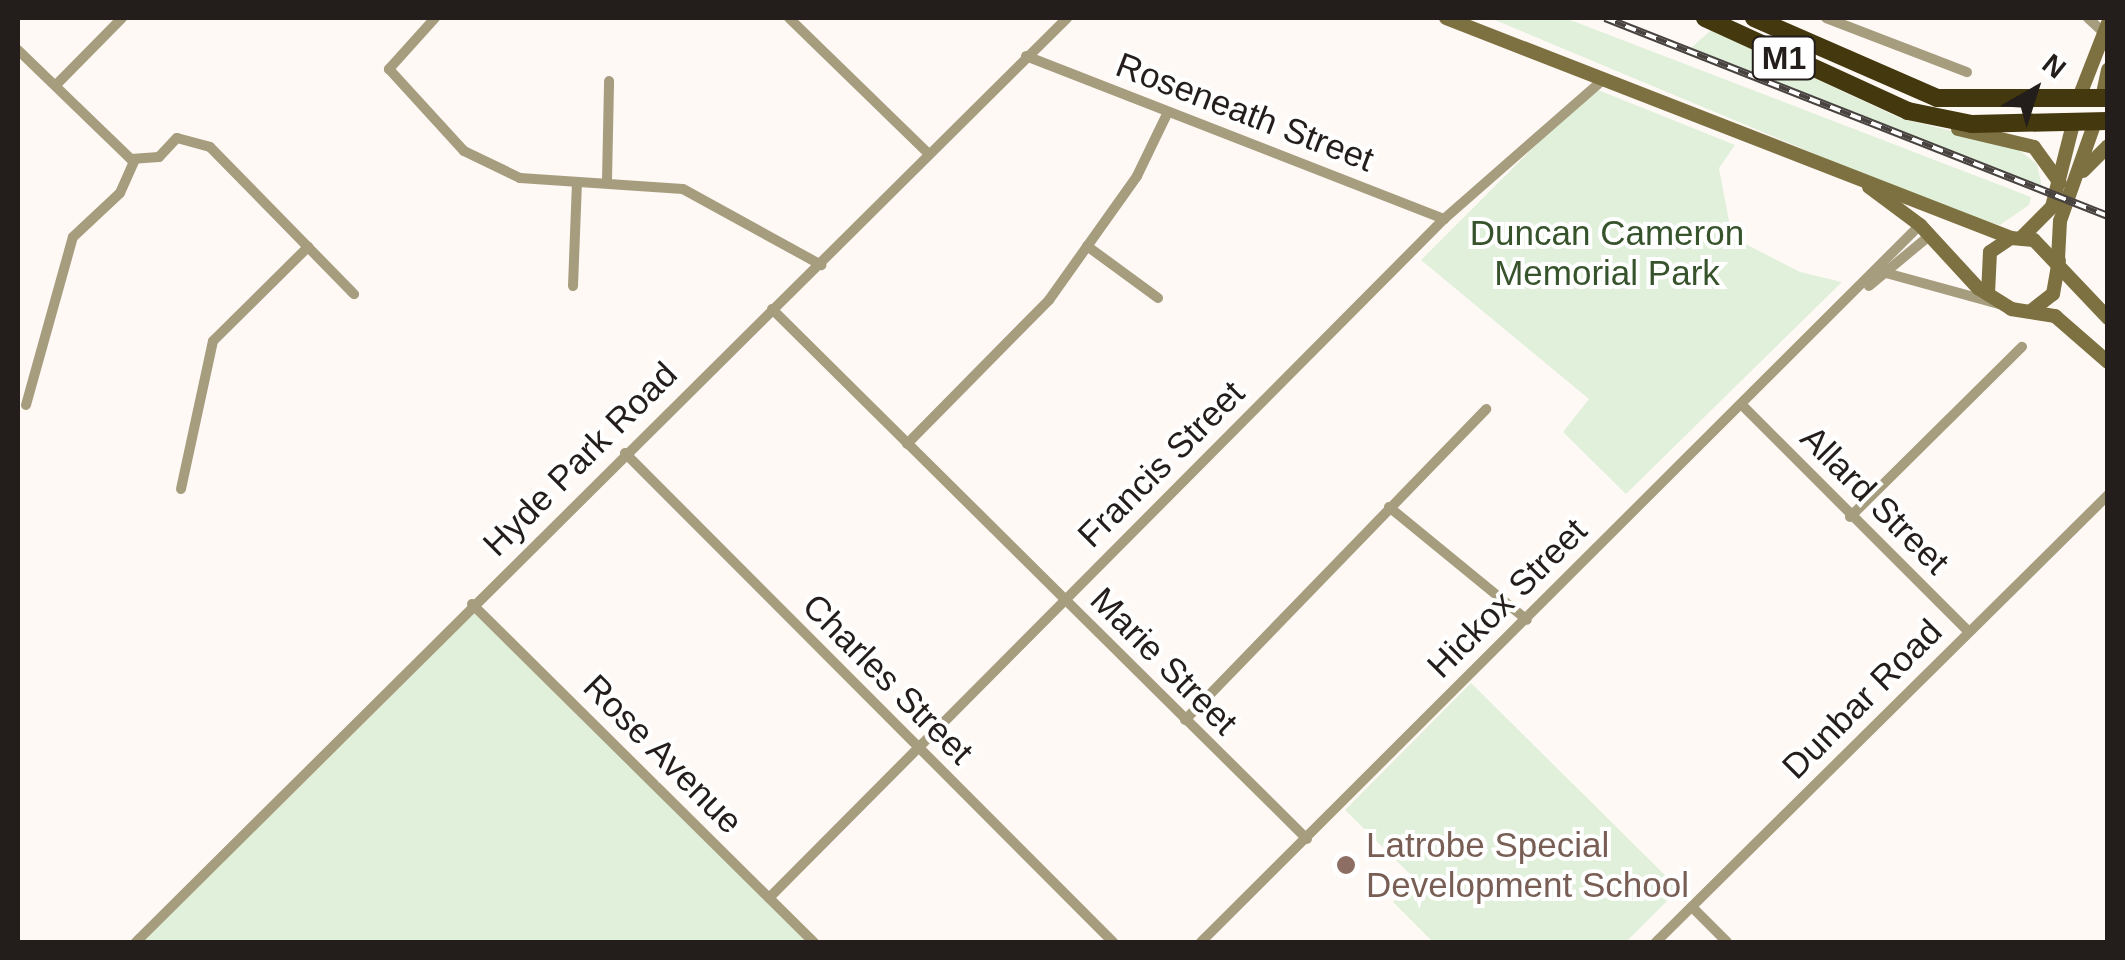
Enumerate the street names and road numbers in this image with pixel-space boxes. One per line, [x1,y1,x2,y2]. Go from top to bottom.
road number: M1 [1752,31,1816,85]
street label: Roseneath Street [1110,44,1380,180]
street label: Hyde Park Road [474,353,686,565]
street label: Francis Street [1069,372,1253,556]
street label: Allard Street [1792,417,1958,583]
street label: Hickox Street [1419,510,1595,686]
street label: Marie Street [1082,579,1246,743]
street label: Charles Street [794,585,982,773]
street label: Dunbar Road [1774,611,1950,787]
street label: Rose Avenue [574,665,752,843]

